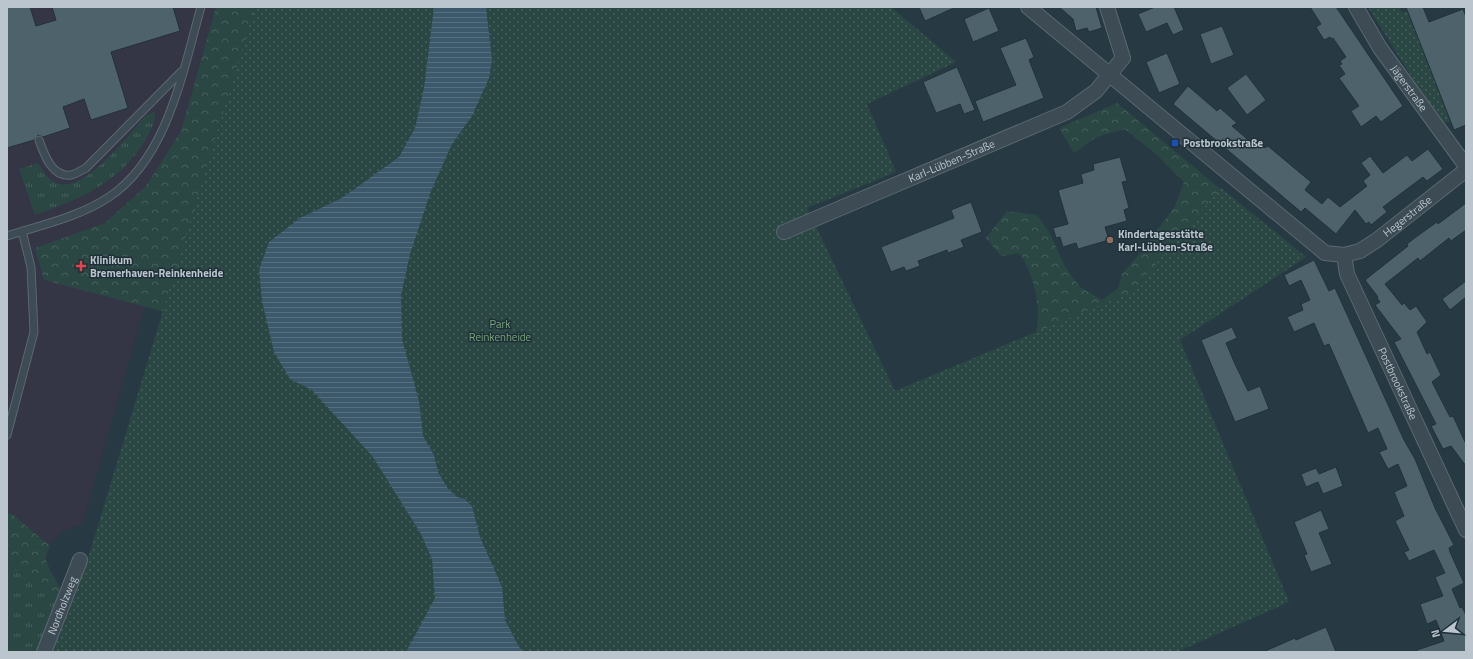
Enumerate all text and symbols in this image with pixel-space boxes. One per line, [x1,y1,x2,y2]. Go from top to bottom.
street label: Jägerstraße [1387,61,1432,115]
street label: Karl-Lübben-Straße [906,135,998,186]
place label: Postbrookstraße [1183,135,1264,151]
marker: Postbrookstraße [1170,138,1180,148]
street label: Hegerstraße [1379,192,1435,240]
place label: Kindertagesstätte Karl-Lübben-Straße [1118,226,1213,255]
marker: Kindertagesstätte Karl-Lübben-Straße [1105,235,1115,245]
place label: Klinikum Bremerhaven-Reinkenheide [90,252,224,281]
marker: Klinikum Bremerhaven-Reinkenheide [75,260,87,272]
park label: Park Reinkenheide [469,316,532,345]
street label: Postbrookstraße [1374,345,1422,423]
street label: Nordholzweg [44,574,81,637]
north arrow [1425,611,1465,651]
text: N [1427,628,1444,640]

